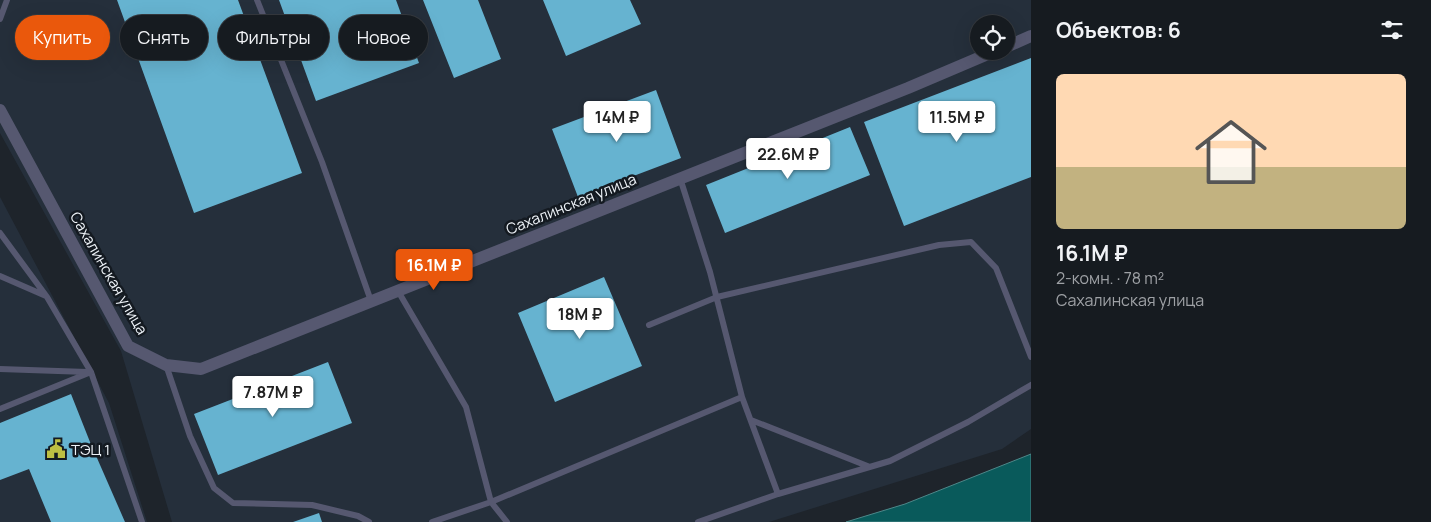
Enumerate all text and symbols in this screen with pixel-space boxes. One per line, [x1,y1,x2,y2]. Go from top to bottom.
chip: Купить [15,15,110,60]
chip: Снять [120,15,208,60]
chip: Фильтры [218,15,329,60]
chip: Новое [339,15,428,60]
map controls [970,15,1015,60]
button: locate [970,15,1015,60]
text: Объектов: 6 [1056,16,1181,44]
icon: filters [1378,16,1406,44]
pin: 14M ₽ [582,100,652,143]
pin: 11.5M ₽ [911,100,1003,143]
text: 14M ₽ [595,106,639,128]
text: 11.5M ₽ [929,106,985,128]
icon: home [1186,107,1276,197]
pin: 22.6M ₽ [742,138,834,180]
text: 22.6M ₽ [757,143,819,165]
street label: Сахалинская улица [503,168,639,240]
street label: Сахалинская улица [65,208,153,338]
text: 16.1M ₽ [1056,239,1128,267]
pin: 16.1M ₽ [388,248,480,291]
text: 16.1M ₽ [407,254,461,276]
text: 2-комн. · 78 m² [1056,267,1164,289]
text: Сахалинская улица [1056,289,1204,311]
pin: 18M ₽ [545,298,615,340]
text: 18M ₽ [558,303,602,325]
pin: 7.87M ₽ [227,376,319,418]
text: 7.87M ₽ [243,381,303,403]
public building icon: ТЭЦ 1 [45,438,67,460]
place label: ТЭЦ 1 [71,439,110,460]

